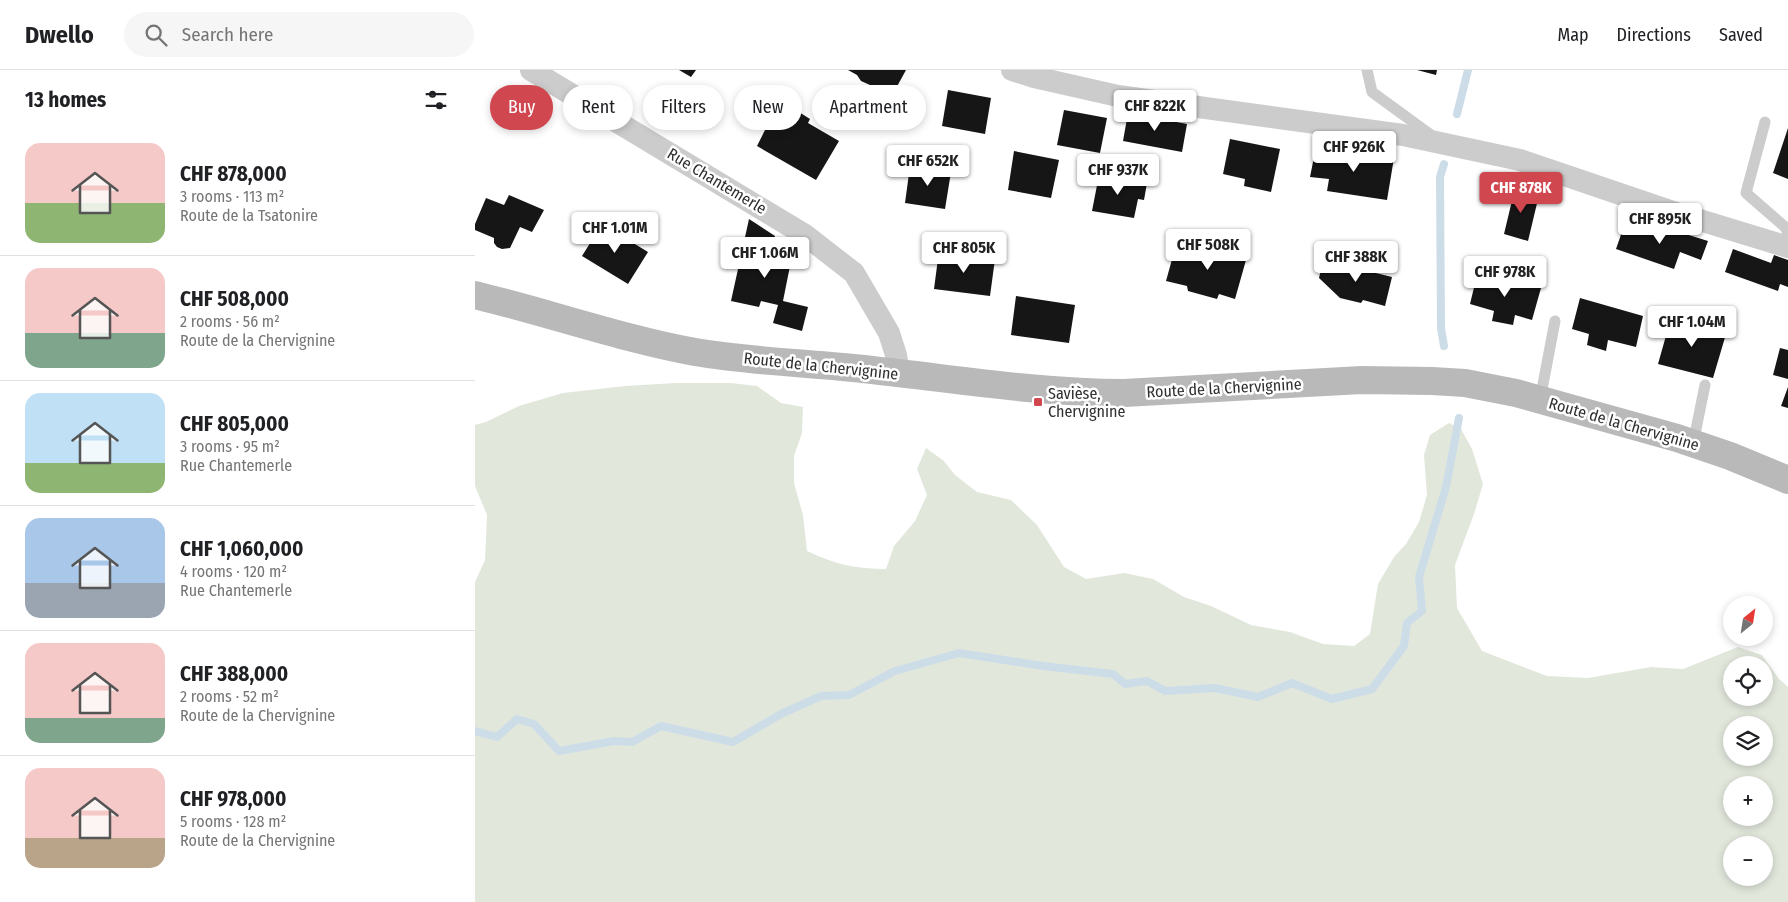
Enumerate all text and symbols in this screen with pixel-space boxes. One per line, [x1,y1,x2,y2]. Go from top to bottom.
search box [124,12,474,57]
text: Dwello [25,21,94,49]
icon: search [142,21,170,49]
text: Search here [182,23,273,46]
text: Map [1557,24,1589,46]
text: Directions [1617,24,1691,46]
text: Saved [1719,24,1763,46]
chip: Buy [490,85,553,130]
chip: Rent [563,85,633,130]
chip: Filters [643,85,724,130]
chip: New [734,85,802,130]
chip: Apartment [812,85,926,130]
icon: filters [422,86,450,114]
text: 13 homes [25,87,106,113]
pin: CHF 822K [1103,90,1207,132]
text: CHF 822K [1125,96,1185,115]
pin: CHF 926K [1302,131,1406,173]
text: CHF 926K [1323,137,1385,156]
street label: Rue Chantemerle [664,144,770,218]
pin: CHF 652K [876,144,980,187]
text: CHF 652K [897,151,959,170]
pin: CHF 937K [1066,154,1170,196]
text: CHF 937K [1088,160,1148,179]
text: CHF 878,000 [180,161,287,187]
icon: home [65,163,125,223]
pin: CHF 878K [1469,172,1573,214]
text: CHF 878K [1491,178,1551,197]
text: 3 rooms · 113 m² [180,187,284,206]
pin: CHF 895K [1608,202,1712,245]
text: Route de la Tsatonire [180,206,318,225]
text: CHF 895K [1629,209,1691,228]
pin: CHF 1.01M [558,212,672,254]
text: CHF 1.01M [582,218,648,237]
pin: CHF 508K [1156,228,1260,271]
pin: CHF 805K [912,232,1016,274]
text: CHF 508K [1177,235,1239,254]
pin: CHF 1.06M [708,236,822,279]
text: CHF 805K [933,238,995,257]
pin: CHF 388K [1304,240,1408,283]
text: CHF 1.06M [731,243,799,262]
text: CHF 388K [1325,247,1387,266]
pin: CHF 978K [1453,256,1557,298]
text: CHF 978K [1475,262,1535,281]
text: CHF 508,000 [180,286,289,312]
icon: home [65,288,125,348]
pin: CHF 1.04M [1635,306,1749,348]
text: 2 rooms · 56 m² [180,312,280,331]
text: CHF 1.04M [1658,312,1726,331]
text: Route de la Chervignine [180,331,335,350]
street label: Route de la Chervignine [743,348,899,384]
street label: Route de la Chervignine [1146,374,1302,402]
place label: Savièse, Chervignine [1048,384,1125,421]
street label: Route de la Chervignine [1547,393,1701,455]
marker: Savièse, Chervignine [1032,396,1044,408]
text: CHF 805,000 [180,411,289,437]
icon: home [65,413,125,473]
text: 3 rooms · 95 m² [180,437,280,456]
text: Rue Chantemerle [180,456,292,475]
text: CHF 1,060,000 [180,536,303,562]
icon: home [65,538,125,598]
text: 4 rooms · 120 m² [180,562,287,581]
text: Rue Chantemerle [180,581,292,600]
north arrow [1723,596,1773,646]
map controls [1723,596,1773,886]
button: locate [1723,656,1773,706]
text: CHF 388,000 [180,661,288,687]
icon: home [65,663,125,723]
text: 2 rooms · 52 m² [180,687,279,706]
text: Route de la Chervignine [180,706,335,725]
button: layers [1723,716,1773,766]
button: + [1723,776,1773,826]
text: CHF 978,000 [180,786,287,812]
icon: home [65,788,125,848]
text: 5 rooms · 128 m² [180,812,286,831]
text: Route de la Chervignine [180,831,335,850]
button: − [1723,836,1773,886]

